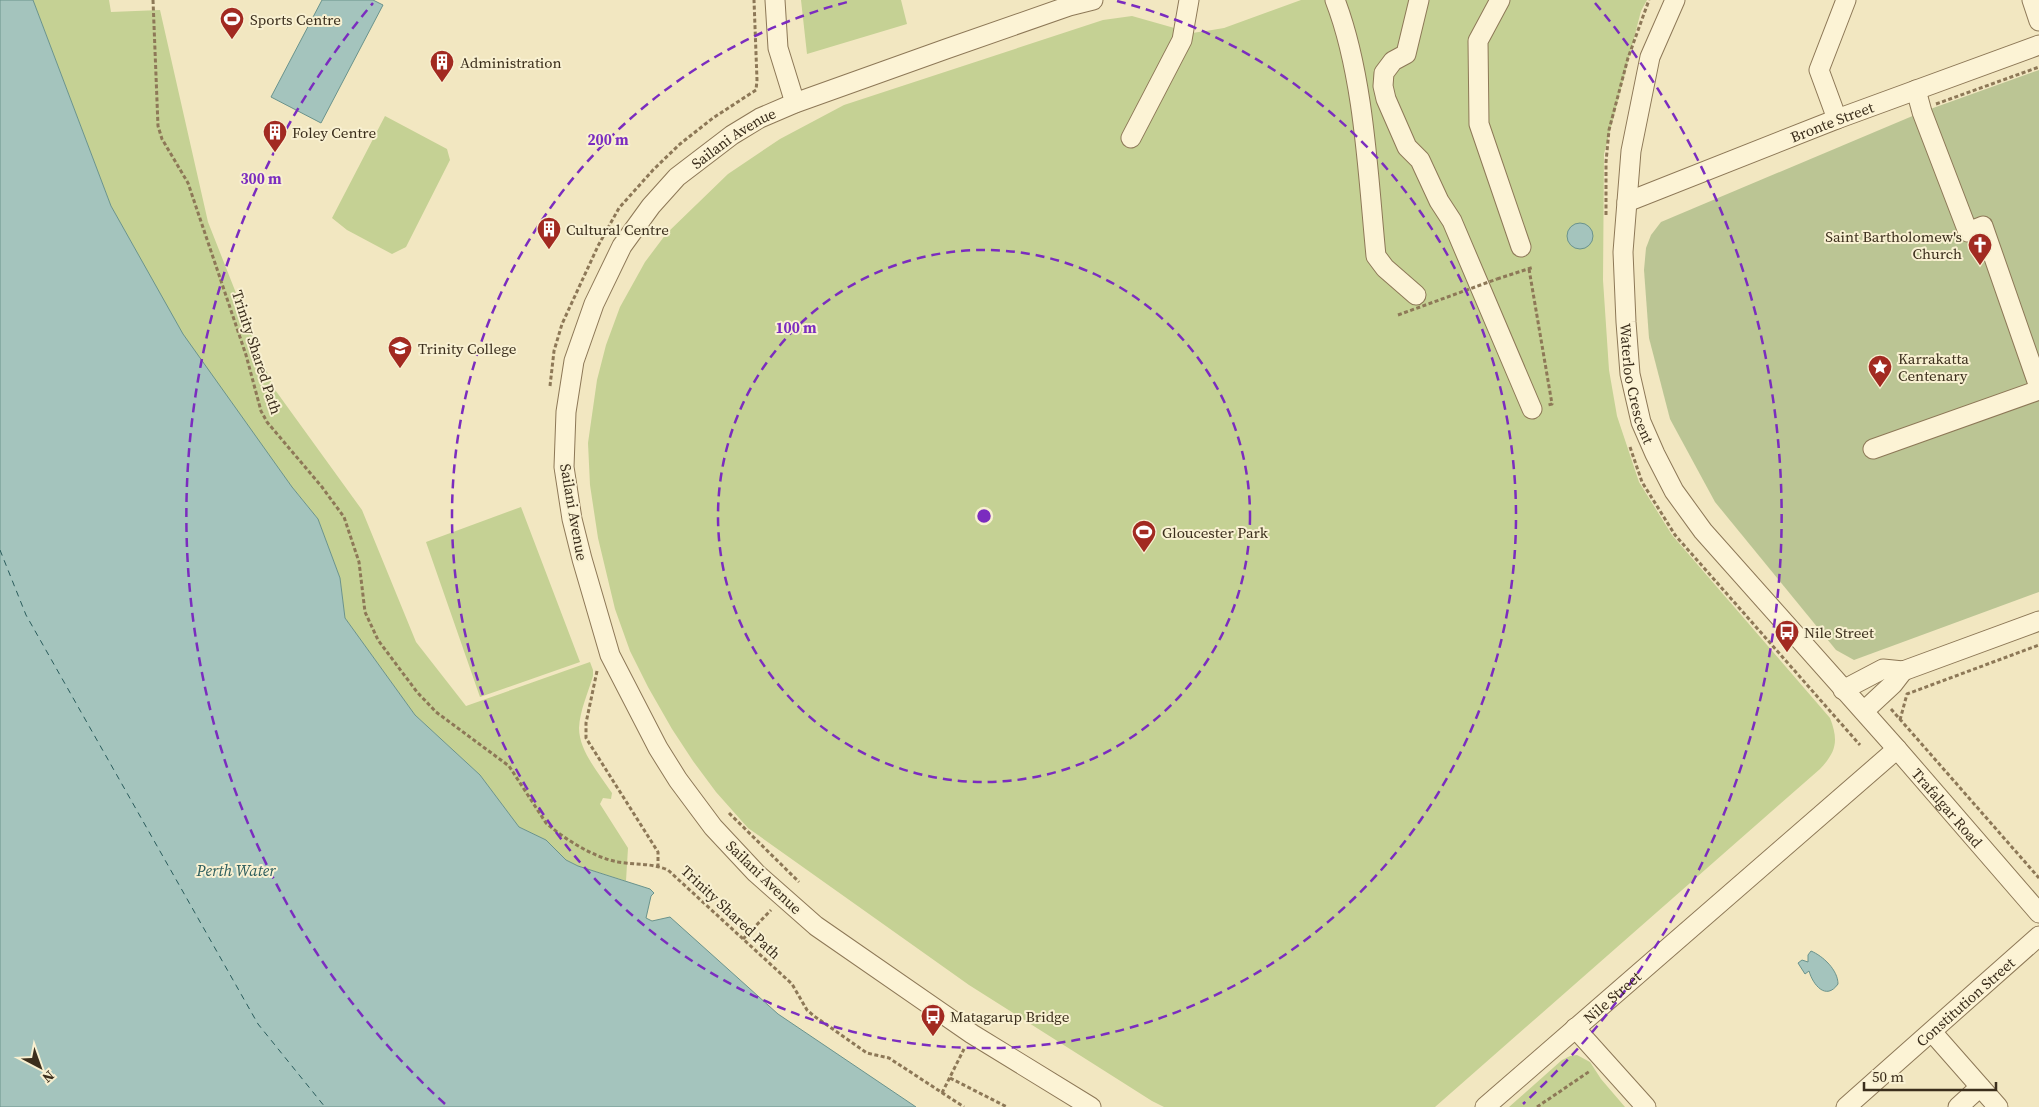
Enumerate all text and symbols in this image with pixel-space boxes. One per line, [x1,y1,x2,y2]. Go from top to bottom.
sports icon: Sports Centre [219,6,245,40]
place label: Sports Centre [250,9,341,30]
building icon: Administration [429,49,455,83]
place label: Administration [460,52,562,73]
street label: Bronte Street [1787,96,1876,147]
street label: Sailani Avenue [686,102,779,173]
building icon: Foley Centre [262,119,288,153]
place label: Foley Centre [292,122,377,143]
text: 200 m [587,129,629,150]
text: 300 m [240,168,282,189]
building icon: Cultural Centre [536,216,562,250]
place label: Cultural Centre [566,219,669,240]
place label: Saint Bartholomew's Church [1825,226,1962,264]
church icon: Saint Bartholomew's Church [1967,232,1993,266]
street label: Trinity Shared Path [227,287,287,417]
text: 100 m [775,317,817,338]
street label: Waterloo Crescent [1616,322,1660,447]
school or university icon: Trinity College [387,335,413,369]
place label: Trinity College [418,338,517,359]
place label: Karrakatta Centenary [1898,348,1969,386]
place icon: Karrakatta Centenary [1867,354,1893,388]
street label: Sailani Avenue [555,462,593,562]
centre of rings [975,507,993,525]
sports icon: Gloucester Park [1131,519,1157,553]
place label: Gloucester Park [1162,522,1269,543]
bus stop icon: Nile Street [1774,619,1800,653]
place label: Nile Street [1804,622,1874,643]
street label: Trafalgar Road [1907,763,1988,852]
street label: Sailani Avenue [721,835,807,919]
water label: Perth Water [195,859,276,881]
street label: Trinity Shared Path [677,860,785,964]
street label: Constitution Street [1911,952,2019,1051]
street label: Nile Street [1579,966,1645,1028]
bus stop icon: Matagarup Bridge [920,1003,946,1037]
place label: Matagarup Bridge [950,1006,1070,1027]
north arrow [15,1042,65,1092]
scale bar [1864,1060,1996,1092]
text: N [38,1066,59,1088]
text: 50 m [1872,1066,1904,1087]

